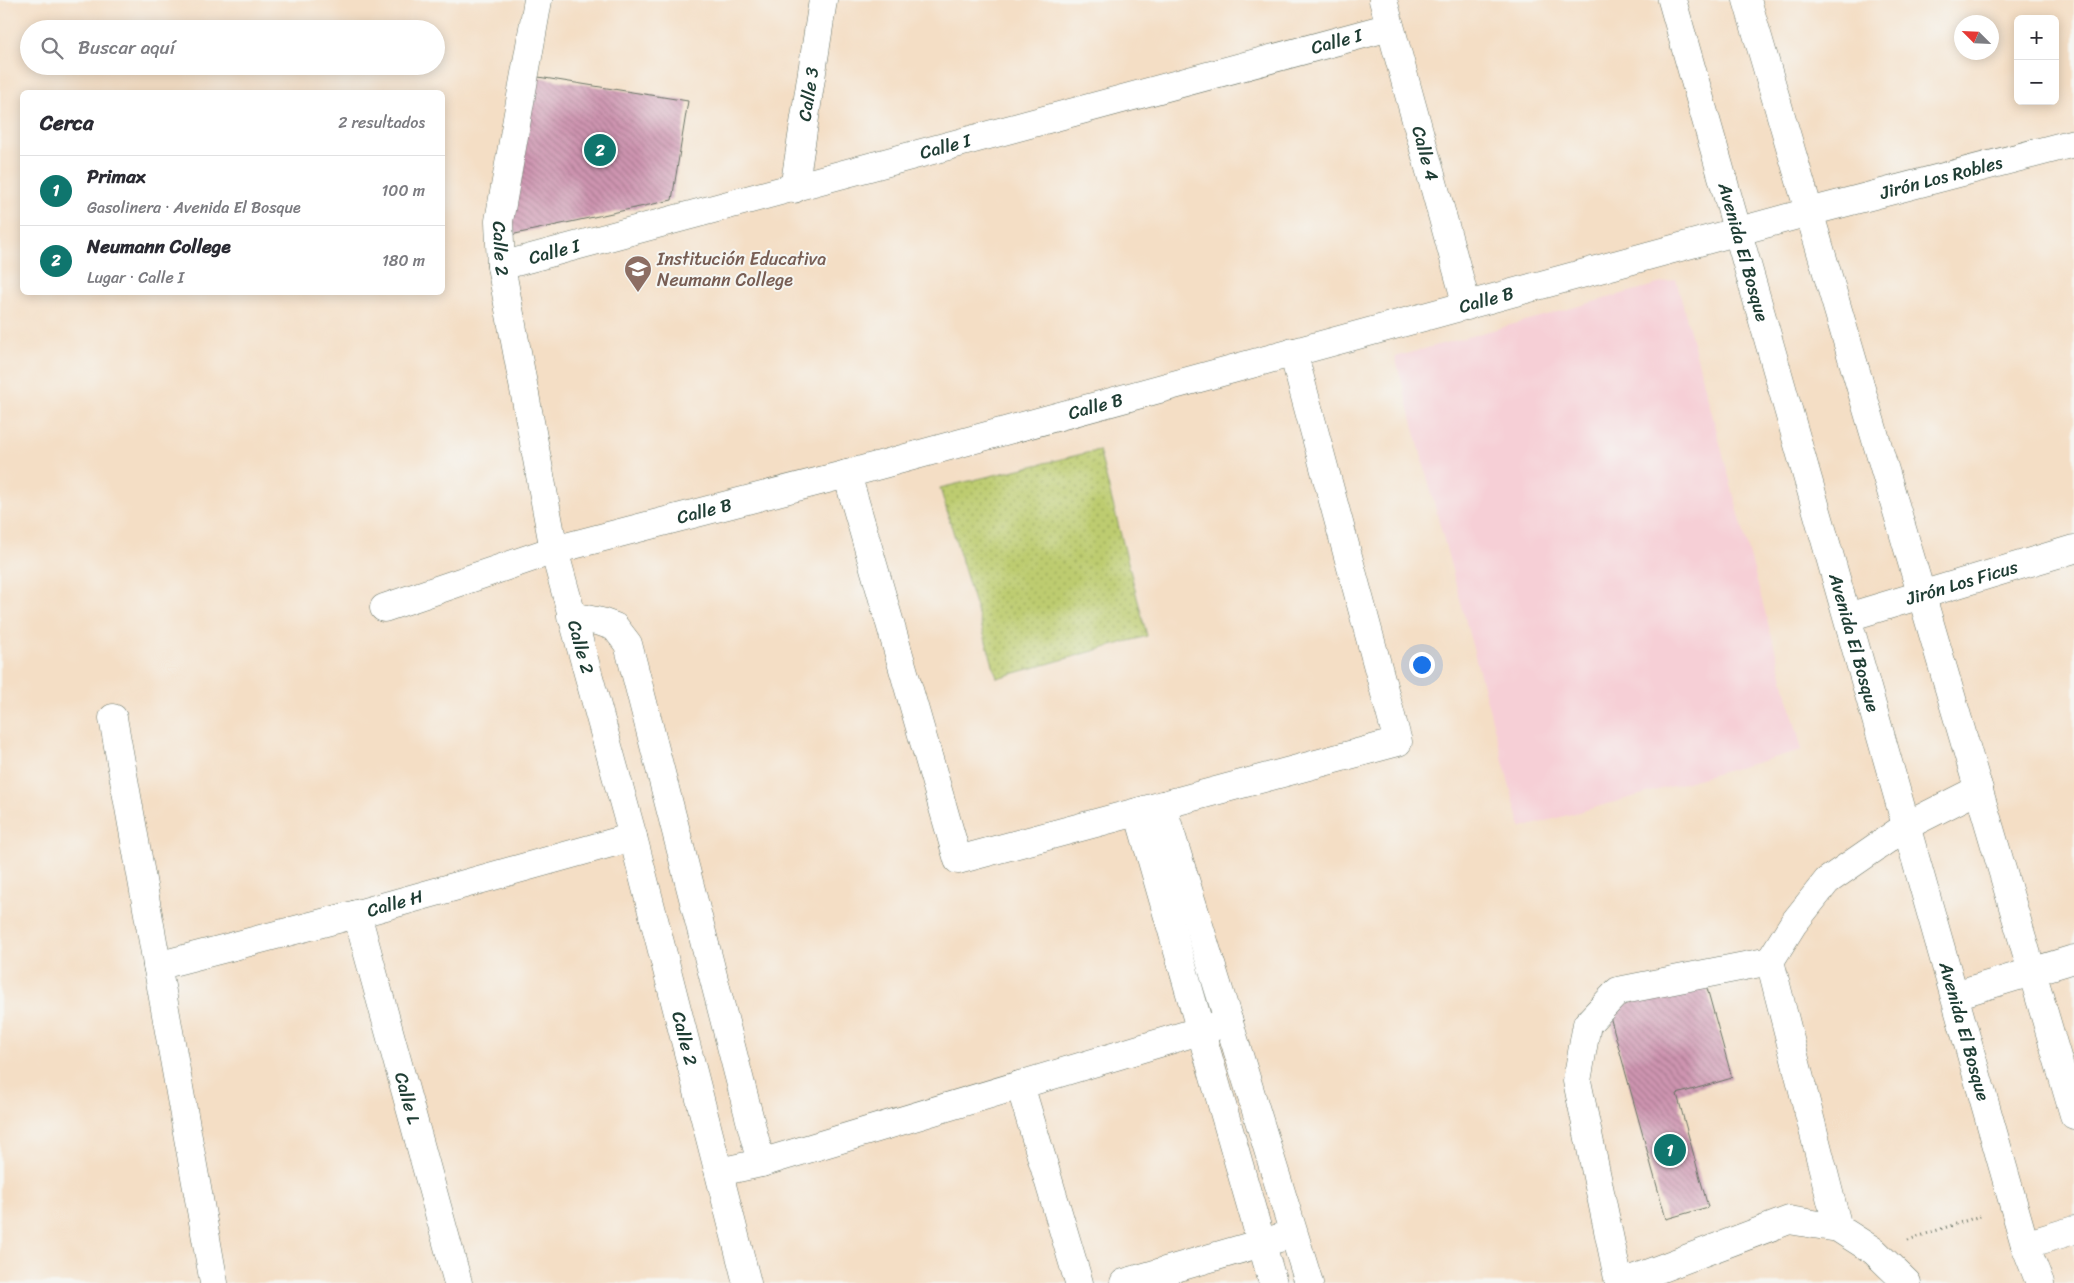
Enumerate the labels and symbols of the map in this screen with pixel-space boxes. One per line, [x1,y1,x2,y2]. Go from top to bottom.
north arrow [1954,15,1999,60]
street label: Calle I [1307,19,1367,64]
street label: Calle 3 [789,65,829,123]
street label: Calle 4 [1402,122,1448,184]
street label: Calle I [916,124,976,169]
pin: 2 [584,131,616,169]
street label: Jirón Los Robles [1876,146,2006,209]
street label: Avenida El Bosque [1708,178,1778,326]
street label: Calle 2 [483,220,519,279]
street label: Calle I [525,229,585,274]
place label: Institución Educativa Neumann College [656,243,826,296]
school or university icon: Institución Educativa Neumann College [623,254,653,293]
street label: Calle B [1455,277,1518,323]
street label: Calle B [1064,383,1127,429]
street label: Calle B [673,488,736,534]
street label: Jirón Los Ficus [1901,551,2023,615]
street label: Avenida El Bosque [1819,568,1889,716]
street label: Calle 2 [558,616,603,678]
your location [1409,652,1435,678]
street label: Calle H [363,880,427,927]
street label: Avenida El Bosque [1929,957,1999,1105]
street label: Calle 2 [662,1008,707,1069]
street label: Calle L [385,1069,430,1129]
pin: 1 [1654,1131,1686,1169]

